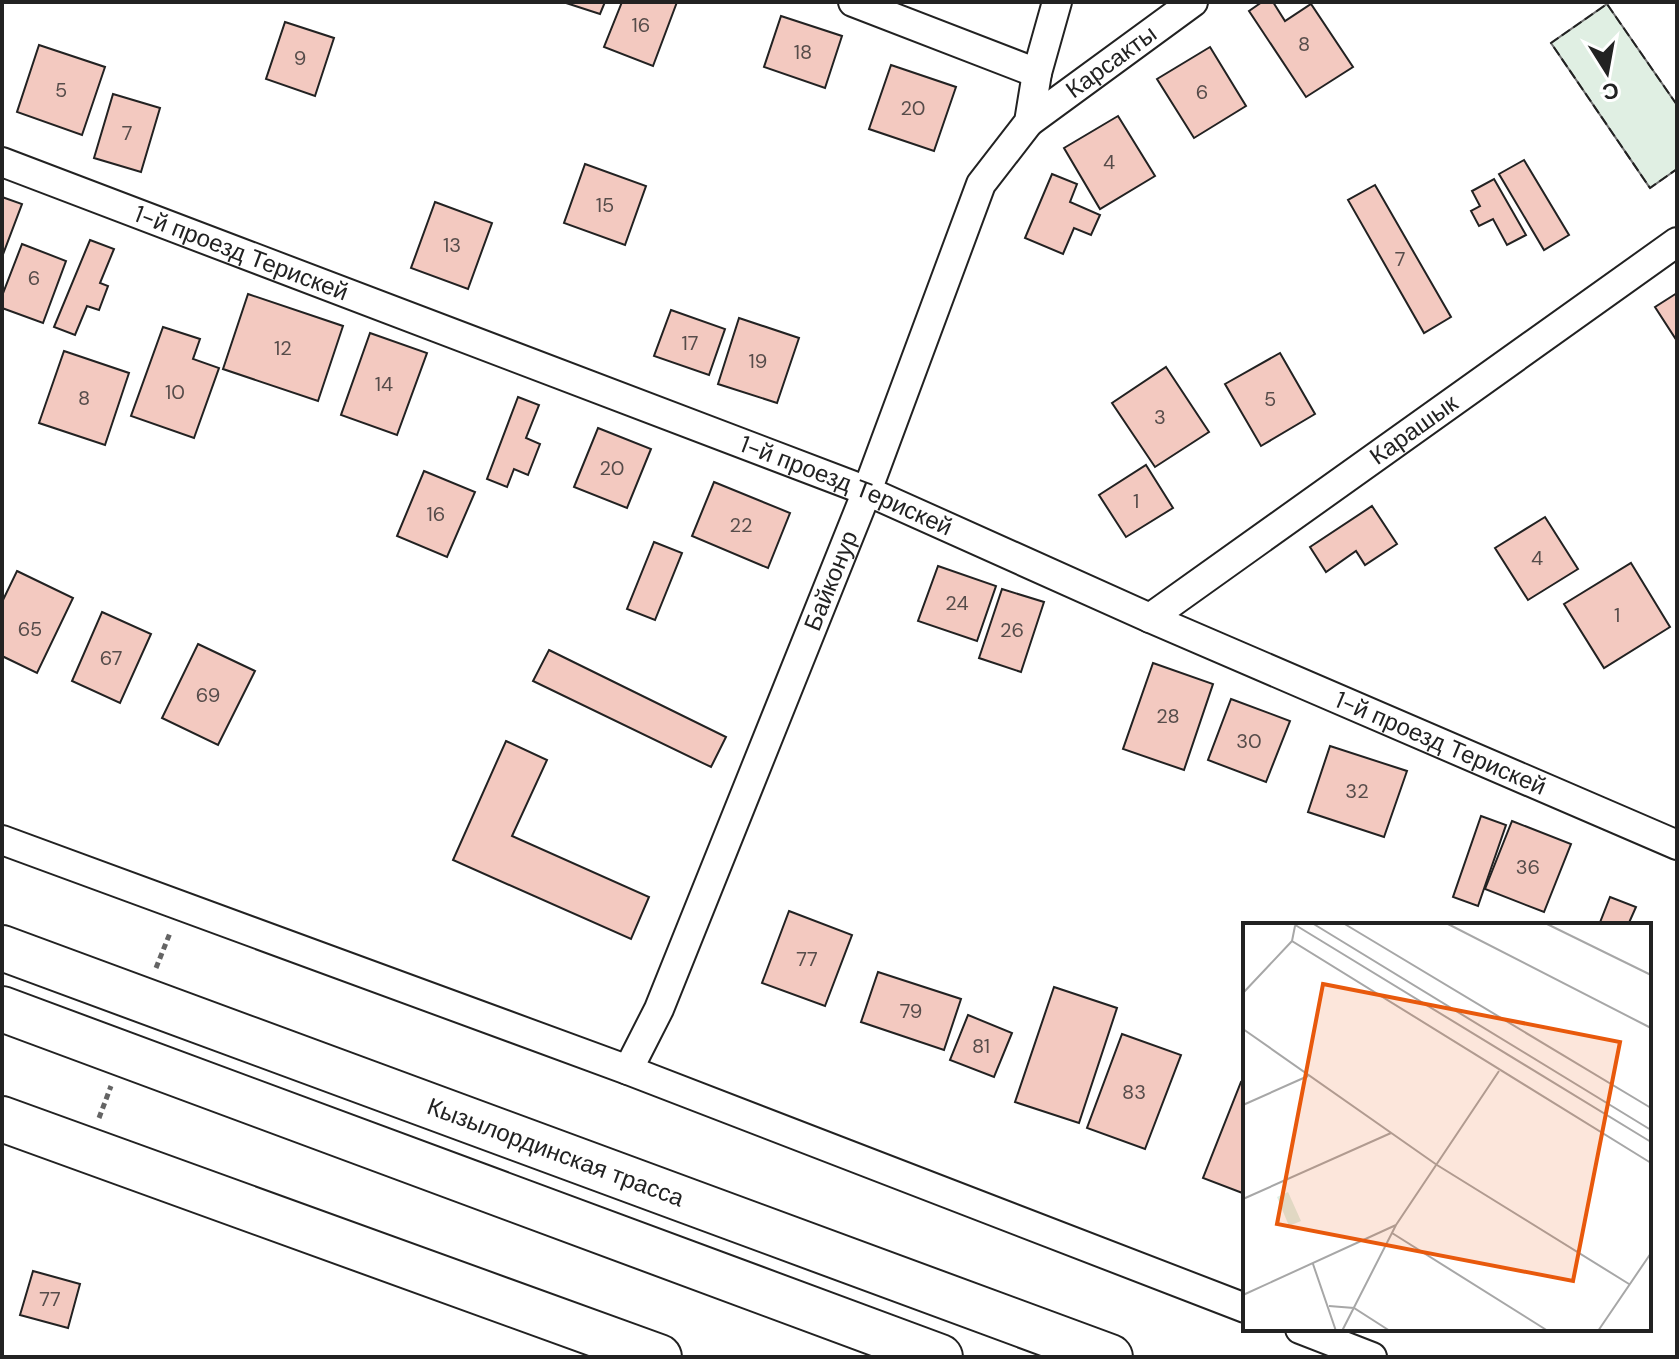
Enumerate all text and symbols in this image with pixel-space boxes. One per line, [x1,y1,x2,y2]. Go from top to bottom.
house number: 16 [632,12,650,38]
street label: Карсакты [1059,18,1163,105]
house number: 8 [1298,31,1310,57]
north arrow [1567,32,1647,112]
house number: 18 [794,39,812,65]
house number: 9 [294,45,306,71]
text: С [1600,75,1621,107]
house number: 5 [55,77,67,103]
house number: 6 [1196,79,1208,105]
house number: 20 [901,95,926,121]
house number: 7 [122,120,132,146]
house number: 4 [1103,149,1115,175]
house number: 15 [596,192,614,218]
street label: 1-й проезд Терискей [130,198,353,307]
house number: 13 [443,232,461,258]
house number: 7 [1395,246,1405,272]
house number: 6 [28,265,40,291]
house number: 17 [682,330,698,356]
house number: 12 [274,335,292,361]
house number: 19 [749,348,767,374]
house number: 14 [375,371,393,397]
house number: 10 [165,379,185,405]
house number: 8 [78,385,90,411]
house number: 5 [1264,386,1276,412]
street label: Карашык [1363,387,1464,471]
house number: 3 [1154,404,1166,430]
street label: 1-й проезд Терискей [736,428,957,542]
house number: 20 [600,455,625,481]
house number: 1 [1133,488,1139,514]
house number: 16 [427,501,445,527]
house number: 22 [729,512,753,538]
street label: Байконур [797,526,864,635]
house number: 4 [1531,545,1543,571]
house number: 24 [945,590,969,616]
house number: 1 [1614,602,1620,628]
house number: 65 [18,616,42,642]
house number: 26 [1000,617,1024,643]
house number: 67 [100,645,122,671]
house number: 69 [196,682,220,708]
street label: 1-й проезд Терискей [1331,684,1551,802]
house number: 28 [1156,703,1180,729]
house number: 30 [1236,728,1262,754]
house number: 32 [1345,778,1369,804]
house number: 36 [1516,854,1540,880]
inset map [1243,923,1651,1331]
house number: 77 [796,946,818,972]
house number: 79 [900,998,922,1024]
house number: 81 [972,1033,990,1059]
house number: 83 [1122,1079,1146,1105]
street label: Кызылординская трасса [423,1090,689,1214]
house number: 77 [39,1286,61,1312]

